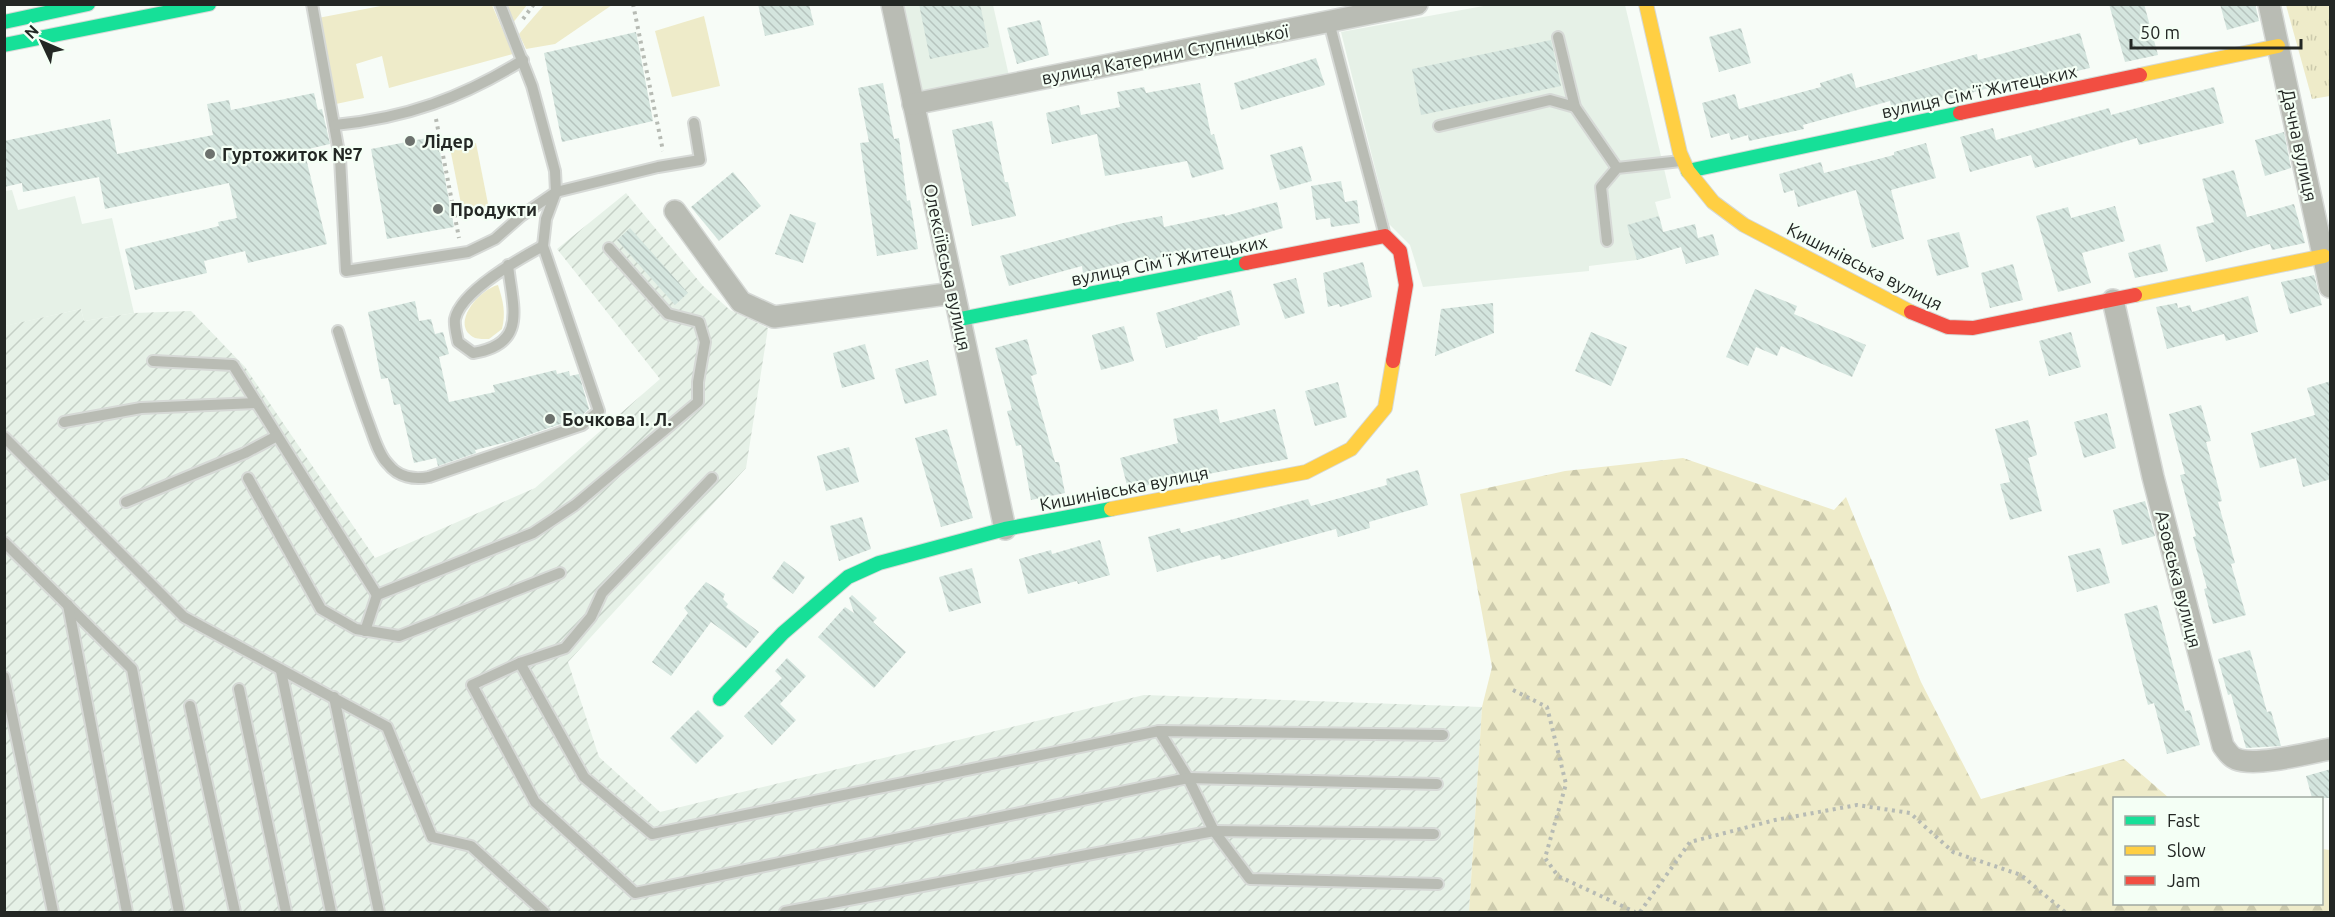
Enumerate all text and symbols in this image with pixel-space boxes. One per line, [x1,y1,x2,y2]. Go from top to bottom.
north arrow [12,12,72,72]
scale bar [2131,12,2300,50]
street label: вулиця Катерини Ступницької [1040,20,1291,88]
text: N [21,21,42,42]
text: 50 m [2140,22,2180,42]
street label: вулиця Сімʼї Житецьких [1879,60,2079,122]
street label: Дачна вулиця [2278,87,2322,203]
place label: Лідер [422,131,474,151]
marker: Лідер [403,134,417,148]
place label: Гуртожиток №7 [222,144,363,164]
marker: Гуртожиток №7 [203,147,217,161]
street label: Олексіївська вулиця [921,182,975,352]
place label: Продукти [450,199,537,219]
marker: Продукти [431,202,445,216]
street label: Кишинівська вулиця [1784,218,1946,314]
street label: вулиця Сімʼї Житецьких [1069,231,1269,289]
place label: Бочкова І. Л. [562,409,672,429]
marker: Бочкова І. Л. [543,412,557,426]
street label: Кишинівська вулиця [1038,462,1210,514]
street label: Азовська вулиця [2152,508,2206,650]
legend [2113,797,2323,905]
text: Fast [2167,810,2200,830]
text: Slow [2167,840,2206,860]
text: Jam [2167,870,2201,890]

